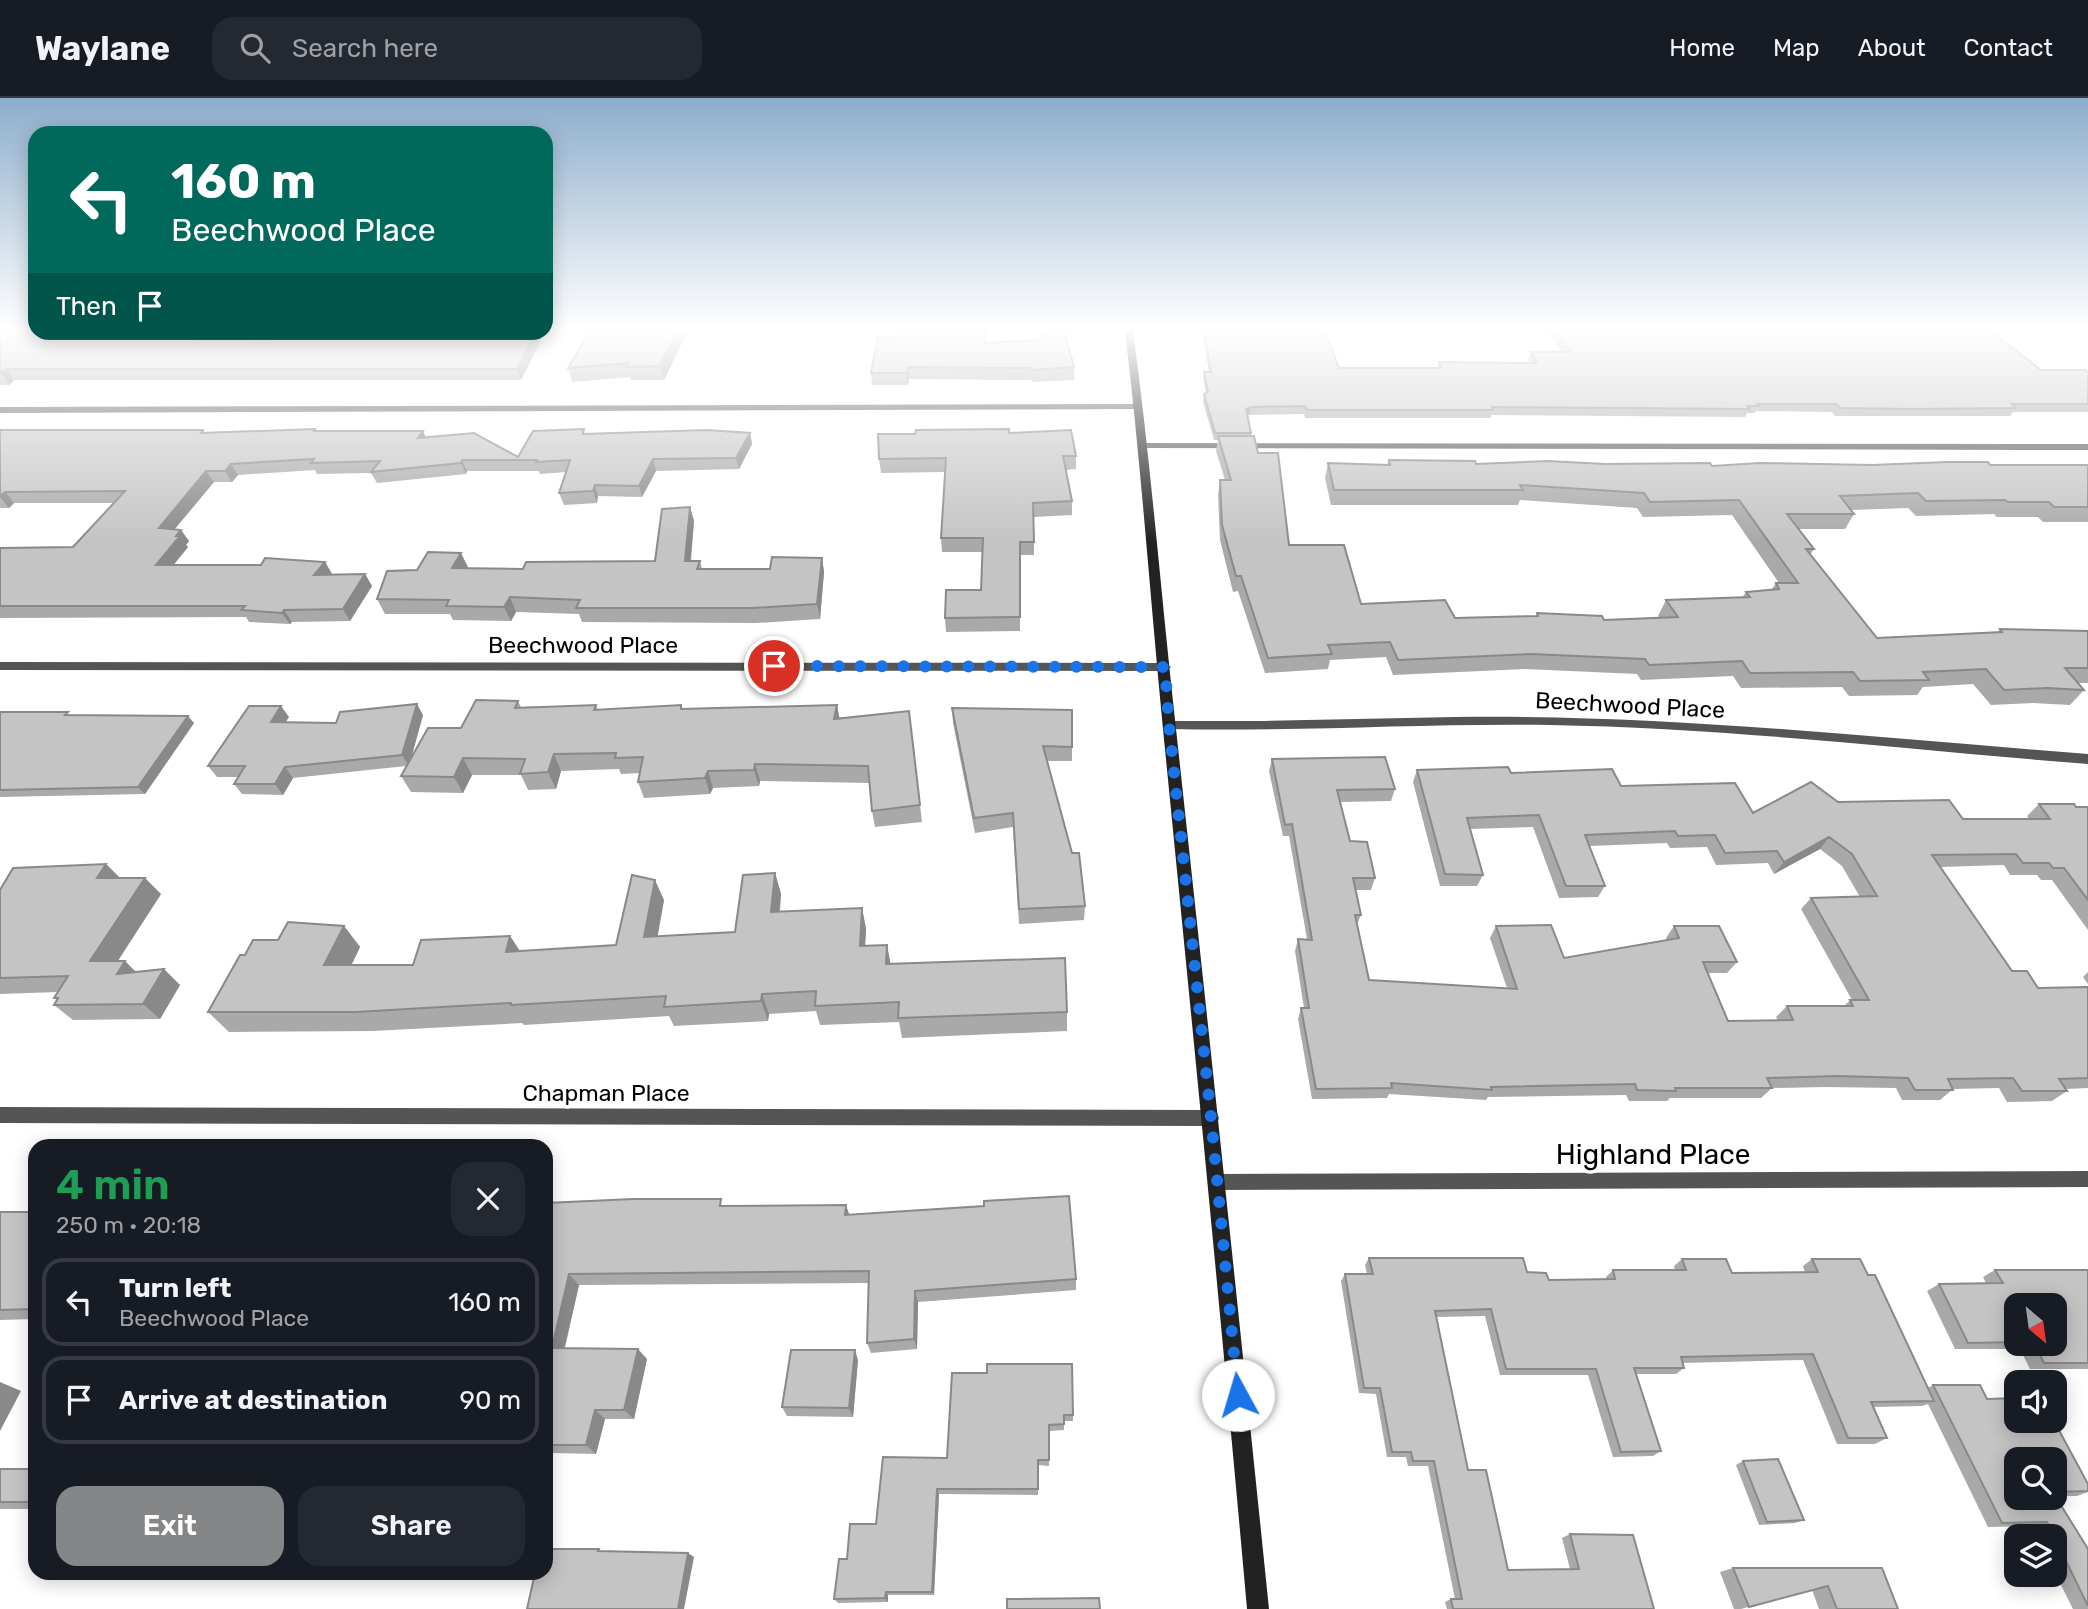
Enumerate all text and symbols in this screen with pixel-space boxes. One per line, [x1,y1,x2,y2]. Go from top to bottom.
search box [212,17,702,80]
text: Waylane [35,29,170,68]
icon: search [236,29,274,67]
text: Search here [292,33,438,64]
text: Home [1669,34,1735,62]
text: Map [1773,34,1820,62]
text: About [1858,34,1926,62]
text: Contact [1964,34,2053,62]
text: 160 m [171,152,316,210]
icon: left [56,154,147,245]
text: Beechwood Place [171,211,436,249]
icon: arrive [131,287,169,325]
text: Then [56,291,117,322]
street label: Beechwood Place [488,631,678,659]
pin [744,636,804,696]
icon: arrive [755,647,793,685]
street label: Beechwood Place [1534,686,1726,724]
street label: Chapman Place [522,1079,690,1107]
street label: Highland Place [1556,1138,1750,1171]
text: 4 min [56,1160,170,1210]
button: close [451,1162,525,1236]
text: 250 m · 20:18 [56,1211,201,1239]
text: Turn left [119,1273,231,1304]
icon: left [60,1283,98,1321]
text: 160 m [448,1287,521,1318]
north arrow [2004,1293,2067,1356]
map controls [2004,1293,2067,1587]
text: Beechwood Place [119,1304,309,1332]
position arrow [1201,1358,1275,1432]
button: sound [2004,1370,2067,1433]
icon: arrive [60,1381,98,1419]
text: Arrive at destination [119,1385,387,1416]
text: 90 m [460,1385,521,1416]
button: search [2004,1447,2067,1510]
button: Exit [56,1486,284,1566]
button: Share [298,1486,525,1566]
button: layers [2004,1524,2067,1587]

